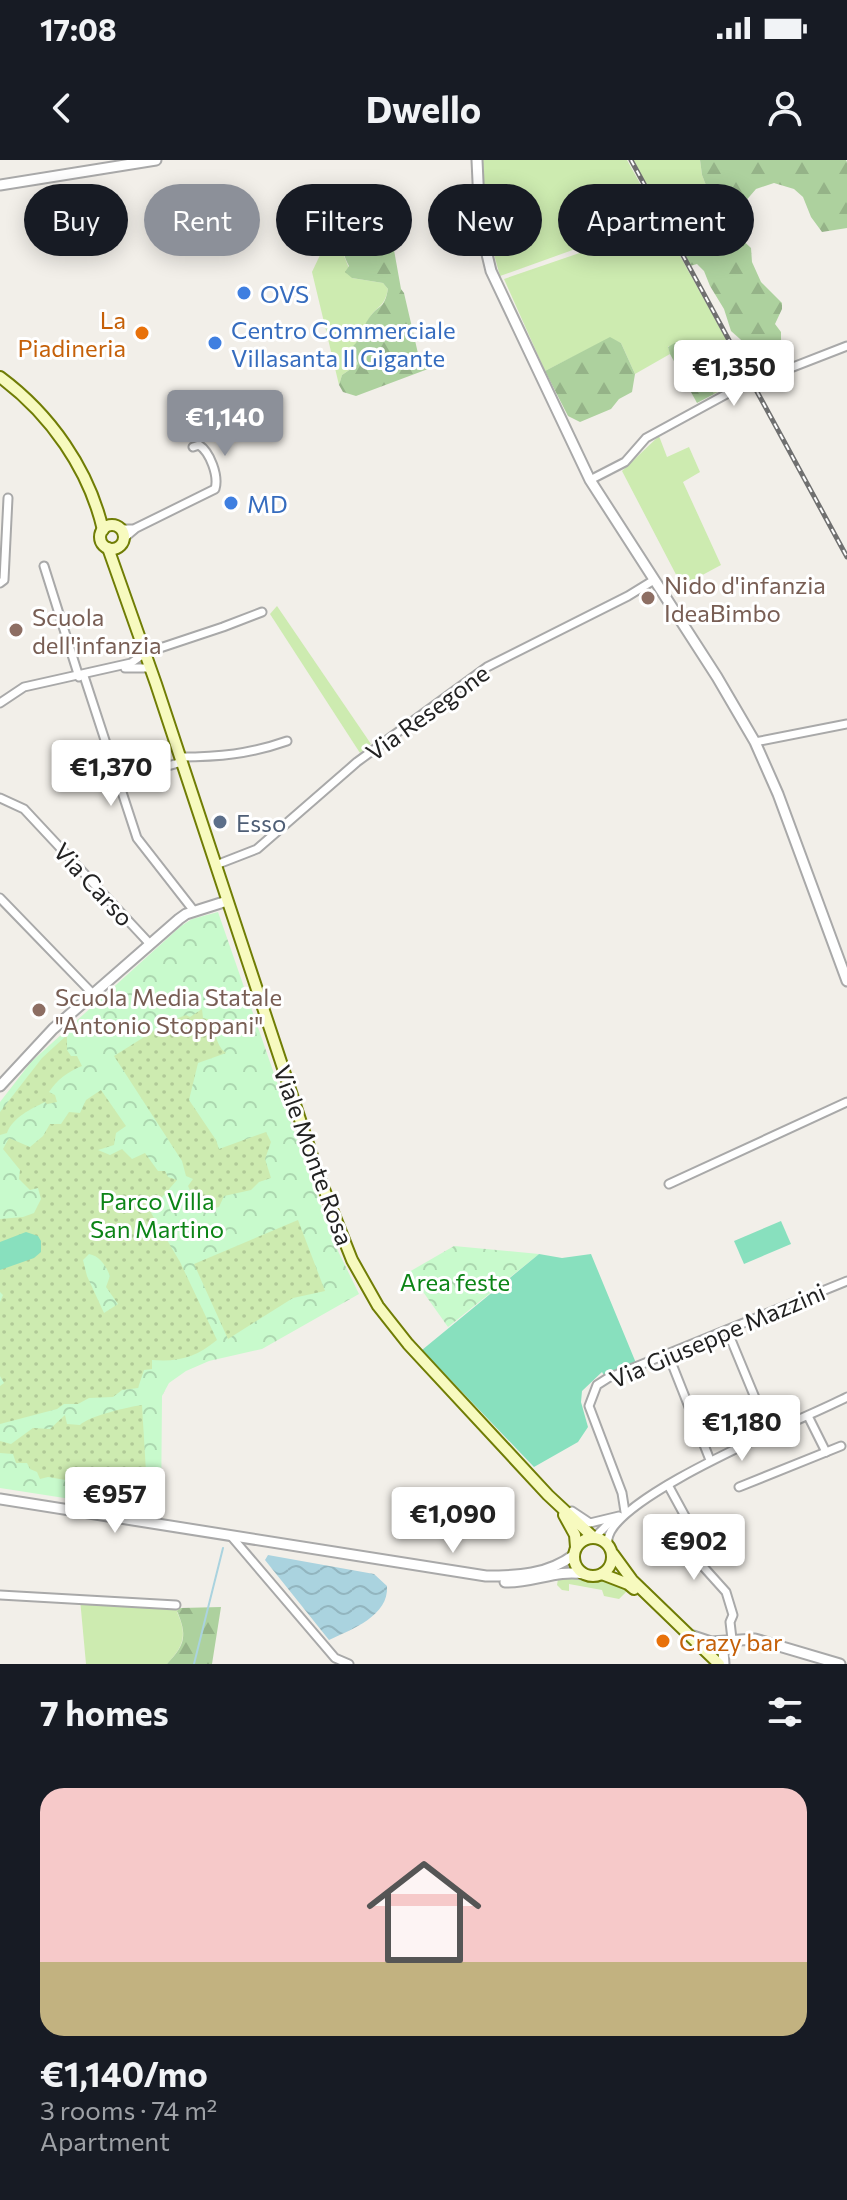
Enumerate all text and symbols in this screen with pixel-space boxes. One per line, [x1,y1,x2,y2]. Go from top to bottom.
text: 17:08 [40,10,117,47]
icon: back [40,86,84,130]
text: Dwello [366,86,481,130]
icon: person [763,86,807,130]
chip: Buy [24,184,128,256]
chip: Rent [144,184,260,256]
chip: Filters [276,184,412,256]
chip: New [428,184,542,256]
chip: Apartment [558,184,754,256]
place label: OVS [260,279,309,308]
marker: OVS [235,284,253,302]
place label: La Piadineria [17,305,126,362]
place label: Centro Commerciale Villasanta Il Gigante [231,315,456,372]
marker: La Piadineria [133,324,151,342]
marker: Centro Commerciale Villasanta Il Gigante [206,334,224,352]
pin: €1,350 [669,340,799,408]
text: €1,350 [692,350,776,381]
pin: €1,140 [160,390,290,458]
text: €1,140 [185,400,265,431]
place label: MD [247,489,288,518]
marker: MD [222,494,240,512]
place label: Nido d'infanzia IdeaBimbo [664,570,826,627]
marker: Nido d'infanzia IdeaBimbo [639,589,657,607]
place label: Scuola dell'infanzia [32,602,162,659]
marker: Scuola dell'infanzia [7,621,25,639]
street label: Via Resegone [360,658,494,766]
pin: €1,370 [46,740,176,808]
text: €1,370 [70,750,152,781]
place label: Esso [236,808,286,837]
marker: Esso [211,813,229,831]
street label: Via Carso [48,836,140,932]
place label: Scuola Media Statale "Antonio Stoppani" [55,982,282,1039]
marker: Scuola Media Statale "Antonio Stoppani" [30,1001,48,1019]
street label: Viale Monte Rosa [268,1061,360,1249]
park label: Parco Villa San Martino [90,1186,224,1243]
park label: Area feste [400,1267,510,1296]
street label: Via Giuseppe Mazzini [605,1276,829,1394]
pin: €1,180 [677,1395,807,1463]
text: €1,180 [702,1405,782,1436]
pin: €957 [68,1467,162,1535]
text: €957 [83,1477,147,1508]
pin: €1,090 [388,1487,518,1555]
text: €1,090 [410,1497,496,1528]
pin: €902 [647,1514,741,1582]
text: €902 [661,1524,727,1555]
place label: Crazy bar [679,1627,783,1656]
marker: Crazy bar [654,1632,672,1650]
icon: filters [763,1690,807,1734]
text: 7 homes [40,1691,169,1733]
icon: home [352,1840,496,1984]
text: €1,140/mo [40,2052,208,2094]
text: 3 rooms · 74 m² [40,2094,217,2125]
text: Apartment [40,2125,170,2156]

